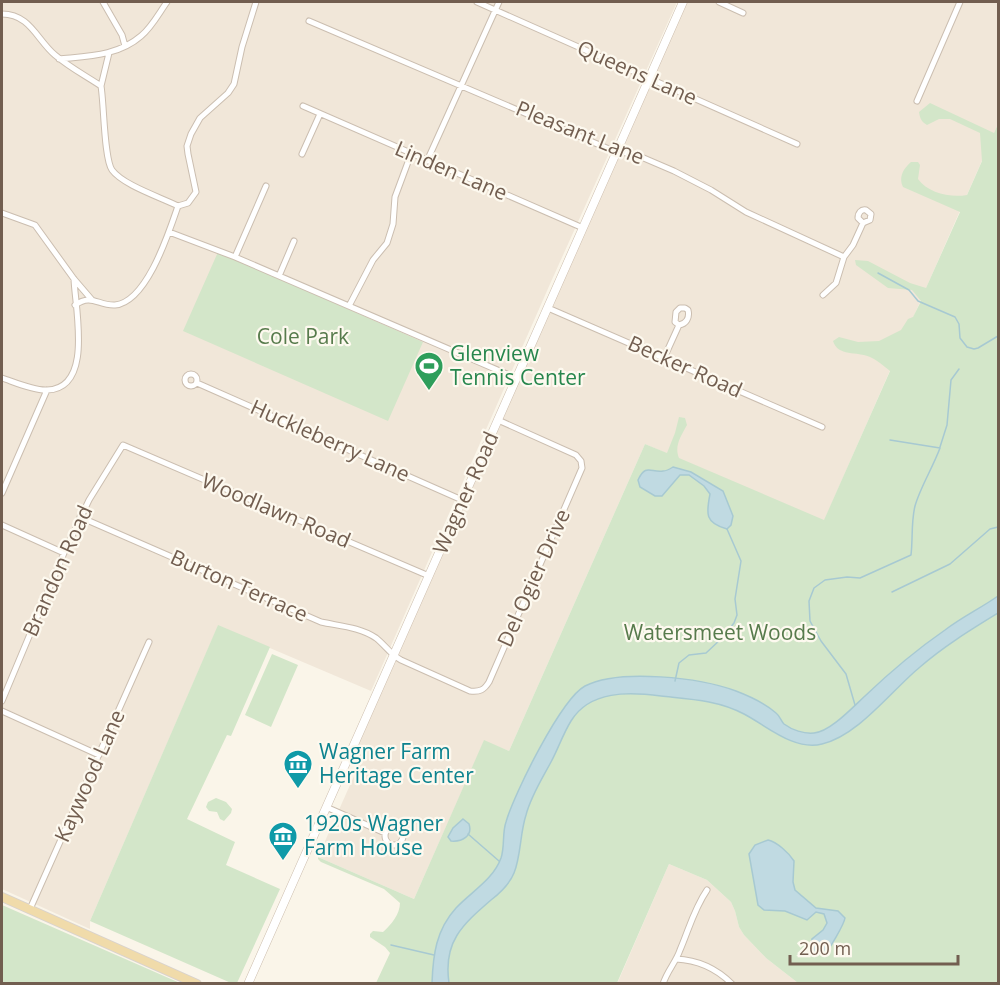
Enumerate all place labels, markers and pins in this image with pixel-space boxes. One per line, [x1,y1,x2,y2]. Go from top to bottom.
place label: Glenview Tennis Center [450,339,586,391]
sports icon: Glenview Tennis Center [413,350,445,392]
place label: Wagner Farm Heritage Center [319,737,474,789]
museum icon: Wagner Farm Heritage Center [282,748,314,790]
place label: 1920s Wagner Farm House [304,809,444,861]
museum icon: 1920s Wagner Farm House [267,820,299,862]

